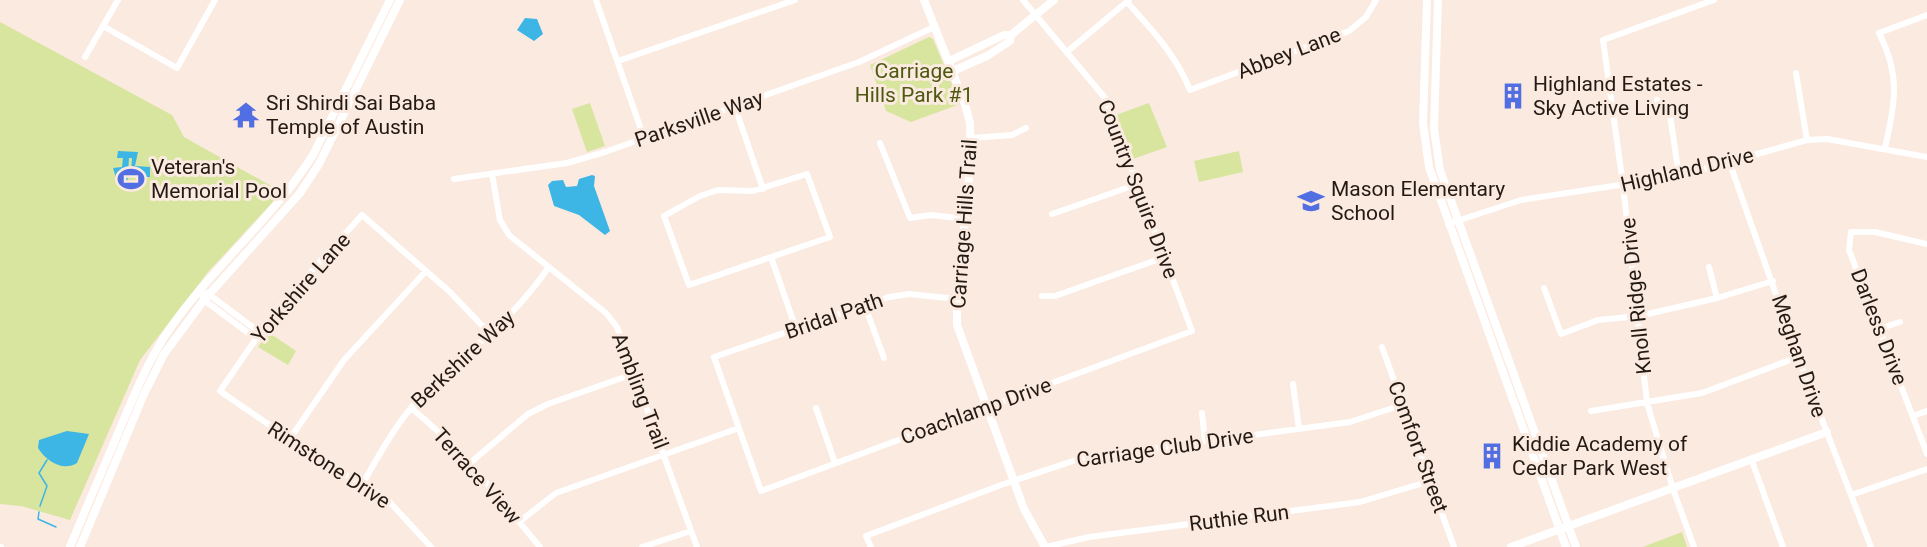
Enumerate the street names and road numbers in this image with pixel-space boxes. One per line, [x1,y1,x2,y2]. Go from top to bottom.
street label: Abbey Lane [1234,22,1344,84]
street label: Parksville Way [632,86,767,152]
street label: Country Squire Drive [1093,96,1183,282]
street label: Carriage Hills Trail [946,138,982,310]
street label: Highland Drive [1618,143,1756,197]
street label: Knoll Ridge Drive [1616,217,1656,375]
street label: Yorkshire Lane [247,228,355,348]
street label: Darless Drive [1846,265,1912,389]
street label: Bridal Path [782,288,886,344]
street label: Meghan Drive [1767,291,1831,421]
street label: Berkshire Way [406,305,520,413]
street label: Ambling Trail [607,330,673,452]
street label: Coachlamp Drive [897,373,1055,449]
street label: Comfort Street [1383,378,1453,516]
street label: Rimstone Drive [263,417,395,513]
street label: Terrace View [428,423,526,529]
street label: Carriage Club Drive [1075,424,1255,472]
street label: Ruthie Run [1188,500,1290,536]

